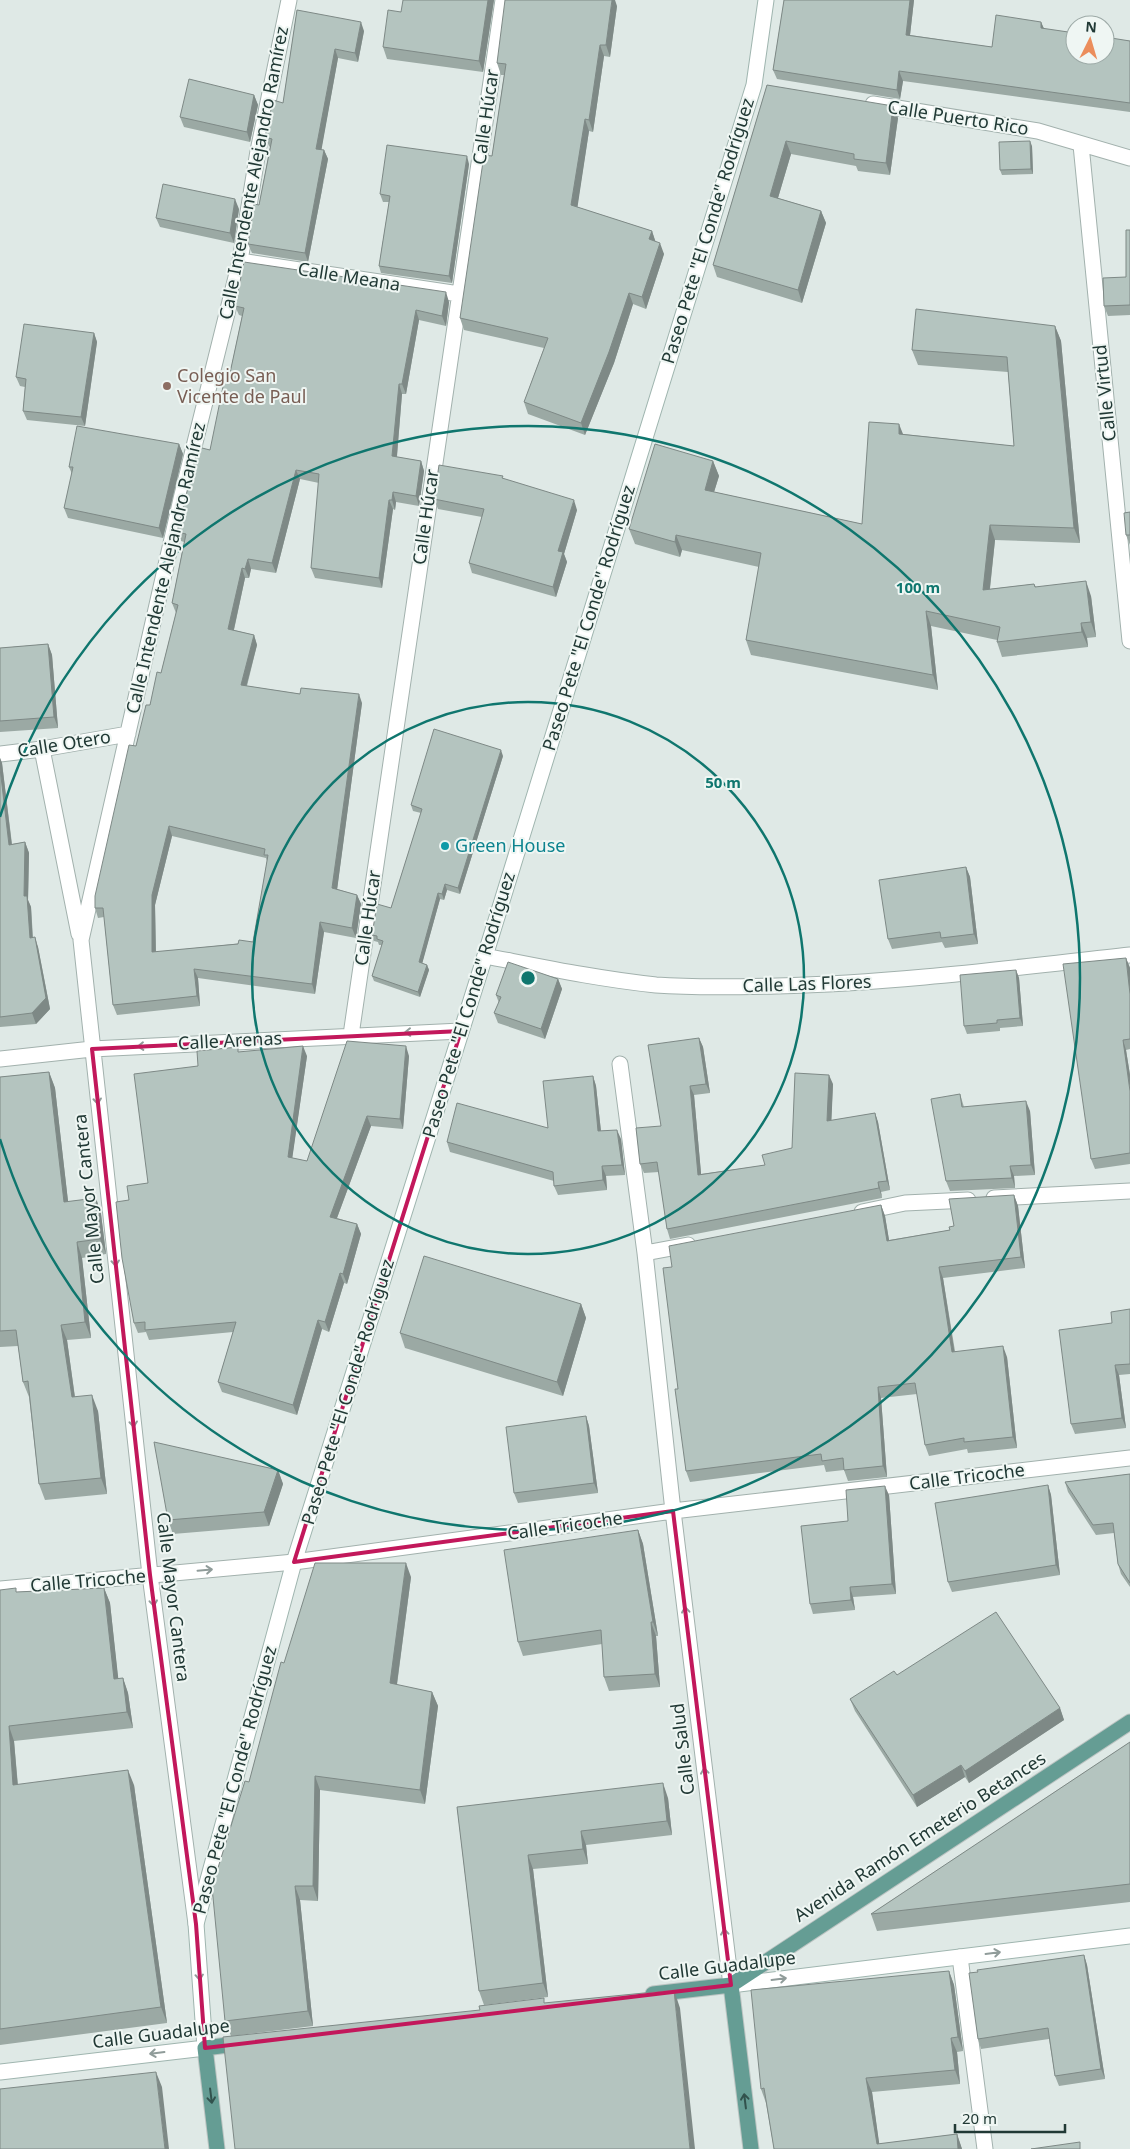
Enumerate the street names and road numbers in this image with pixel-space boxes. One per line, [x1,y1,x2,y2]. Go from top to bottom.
street label: Calle Intendente Alejandro Ramírez [213,24,293,322]
street label: Calle Húcar [466,67,504,166]
street label: Calle Puerto Rico [886,94,1030,140]
street label: Paseo Pete "El Conde" Rodríguez [655,95,759,367]
street label: Calle Meana [296,256,402,296]
street label: Calle Virtud [1087,344,1121,443]
street label: Calle Intendente Alejandro Ramírez [120,420,210,716]
street label: Calle Húcar [406,467,444,566]
street label: Paseo Pete "El Conde" Rodríguez [536,482,640,754]
street label: Calle Otero [15,724,112,762]
street label: Calle Húcar [348,868,386,967]
street label: Paseo Pete "El Conde" Rodríguez [416,869,520,1141]
street label: Calle Las Flores [742,969,872,997]
street label: Calle Arenas [177,1025,283,1055]
street label: Calle Mayor Cantera [67,1113,109,1285]
street label: Paseo Pete "El Conde" Rodríguez [295,1256,399,1528]
street label: Calle Tricoche [908,1457,1026,1495]
street label: Calle Tricoche [506,1505,624,1545]
street label: Calle Mayor Cantera [152,1511,196,1683]
street label: Calle Tricoche [29,1563,147,1597]
street label: Paseo Pete "El Conde" Rodríguez [187,1643,281,1916]
street label: Calle Salud [664,1702,700,1796]
street label: Avenida Ramón Emeterio Betances [789,1746,1050,1927]
street label: Calle Guadalupe [657,1945,797,1985]
street label: Calle Guadalupe [91,2013,231,2053]

